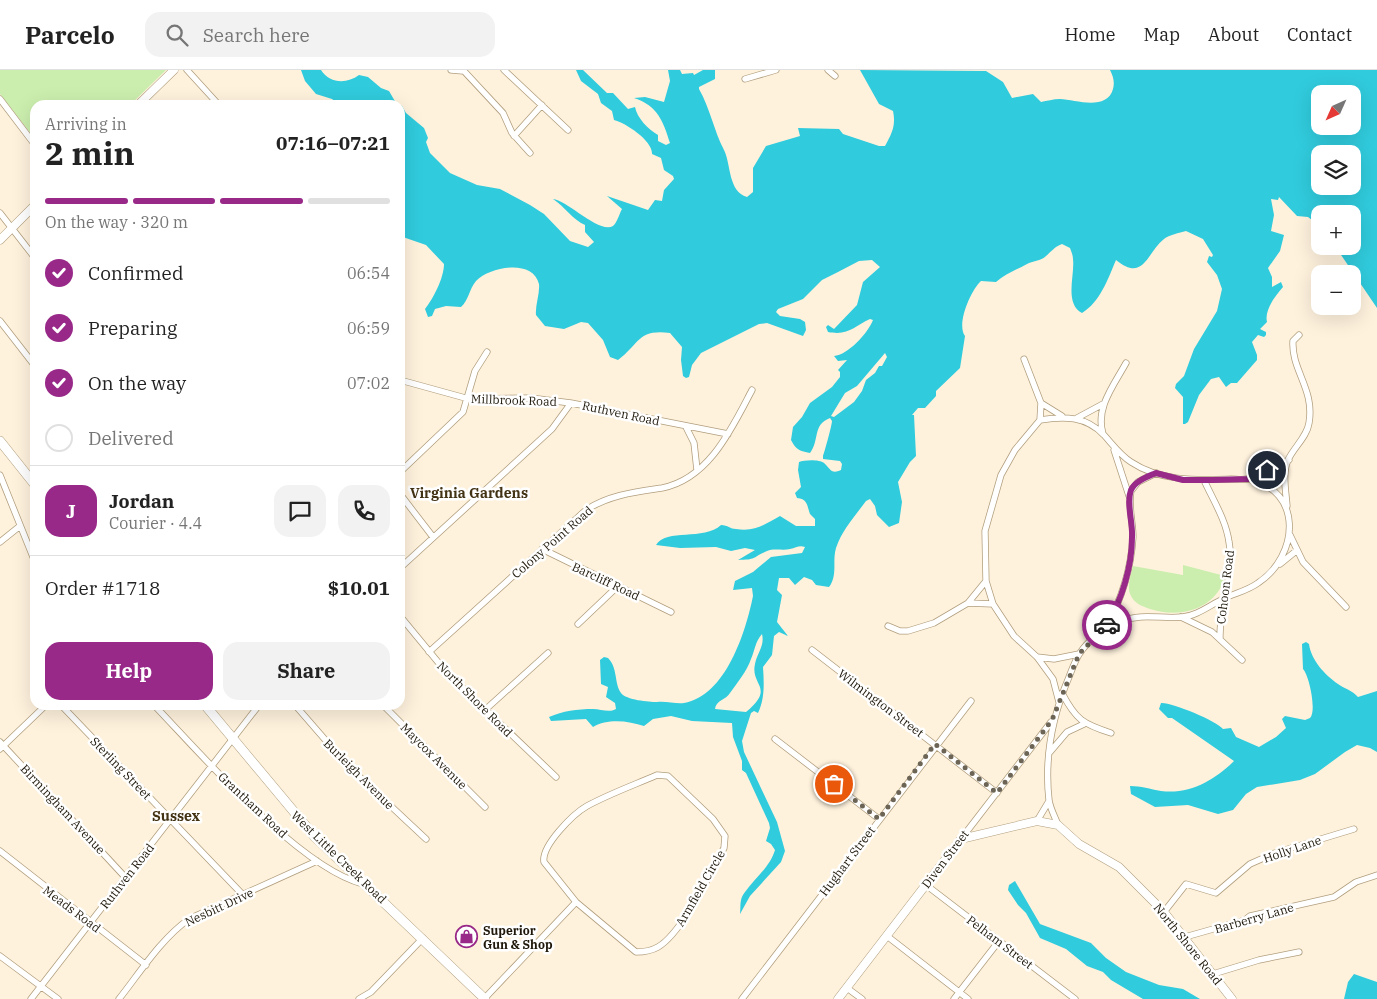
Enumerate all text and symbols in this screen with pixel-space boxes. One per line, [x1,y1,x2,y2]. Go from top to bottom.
search box [145,12,495,57]
text: Parcelo [25,19,115,51]
icon: search [163,21,191,49]
text: Search here [203,23,310,47]
text: Home [1064,23,1116,46]
text: Map [1144,23,1180,46]
text: About [1208,23,1259,46]
text: Contact [1287,23,1352,46]
north arrow [1311,85,1361,135]
map controls [1311,85,1361,315]
text: Arriving in [45,114,127,134]
text: 07:16–07:21 [276,131,390,155]
text: 2 min [45,132,135,174]
button: layers [1311,145,1361,195]
button: + [1311,205,1361,255]
text: On the way · 320 m [45,212,188,232]
icon: check [45,259,73,287]
text: Confirmed [88,261,183,285]
text: 06:54 [347,263,390,283]
button: − [1311,265,1361,315]
icon: check [45,314,73,342]
text: Preparing [88,316,177,340]
text: 06:59 [347,318,390,338]
icon: check [45,369,73,397]
text: On the way [88,371,186,395]
text: 07:02 [347,373,390,393]
street label: Millbrook Road [471,391,557,409]
street label: Ruthven Road [581,397,661,429]
text: Delivered [88,426,174,450]
pin [1246,449,1288,491]
icon: home [1253,456,1281,484]
district label: Virginia Gardens [410,484,528,502]
button: chat [274,485,326,537]
button: phone [338,485,390,537]
text: Jordan [109,489,174,513]
text: J [66,499,76,523]
street label: Colony Point Road [508,503,596,581]
text: Courier · 4.4 [109,513,202,533]
street label: Cohoon Road [1213,549,1237,625]
street label: Barcliff Road [570,559,642,603]
text: Order #1718 [45,576,160,600]
text: $10.01 [328,576,390,600]
courier [1082,600,1132,650]
icon: car [1093,611,1121,639]
button: Help [45,642,213,700]
button: Share [223,642,390,700]
street label: North Shore Road [434,658,516,740]
street label: Wilmington Street [835,666,927,740]
street label: Maycox Avenue [398,720,470,792]
street label: Sterling Street [87,734,155,802]
street label: Burleigh Avenue [321,736,397,812]
street label: Birmingham Avenue [18,761,108,857]
pin [813,763,855,805]
street label: Grantham Road [215,769,291,841]
icon: bag [820,770,848,798]
district label: Sussex [152,807,201,825]
street label: West Little Creek Road [288,808,390,906]
street label: Hughart Street [816,823,878,899]
street label: Diven Street [918,827,972,891]
street label: Holly Lane [1261,832,1323,866]
street label: Ruthven Road [97,840,157,912]
street label: Armfield Circle [672,847,728,929]
street label: Meads Road [40,883,104,935]
street label: Nesbitt Drive [182,885,256,929]
street label: North Shore Road [1151,900,1225,988]
street label: Barberry Lane [1213,900,1295,936]
street label: Pelham Street [964,912,1036,972]
place label: Superior Gun & Shop [483,923,553,952]
shop icon: Superior Gun & Shop [455,925,479,949]

